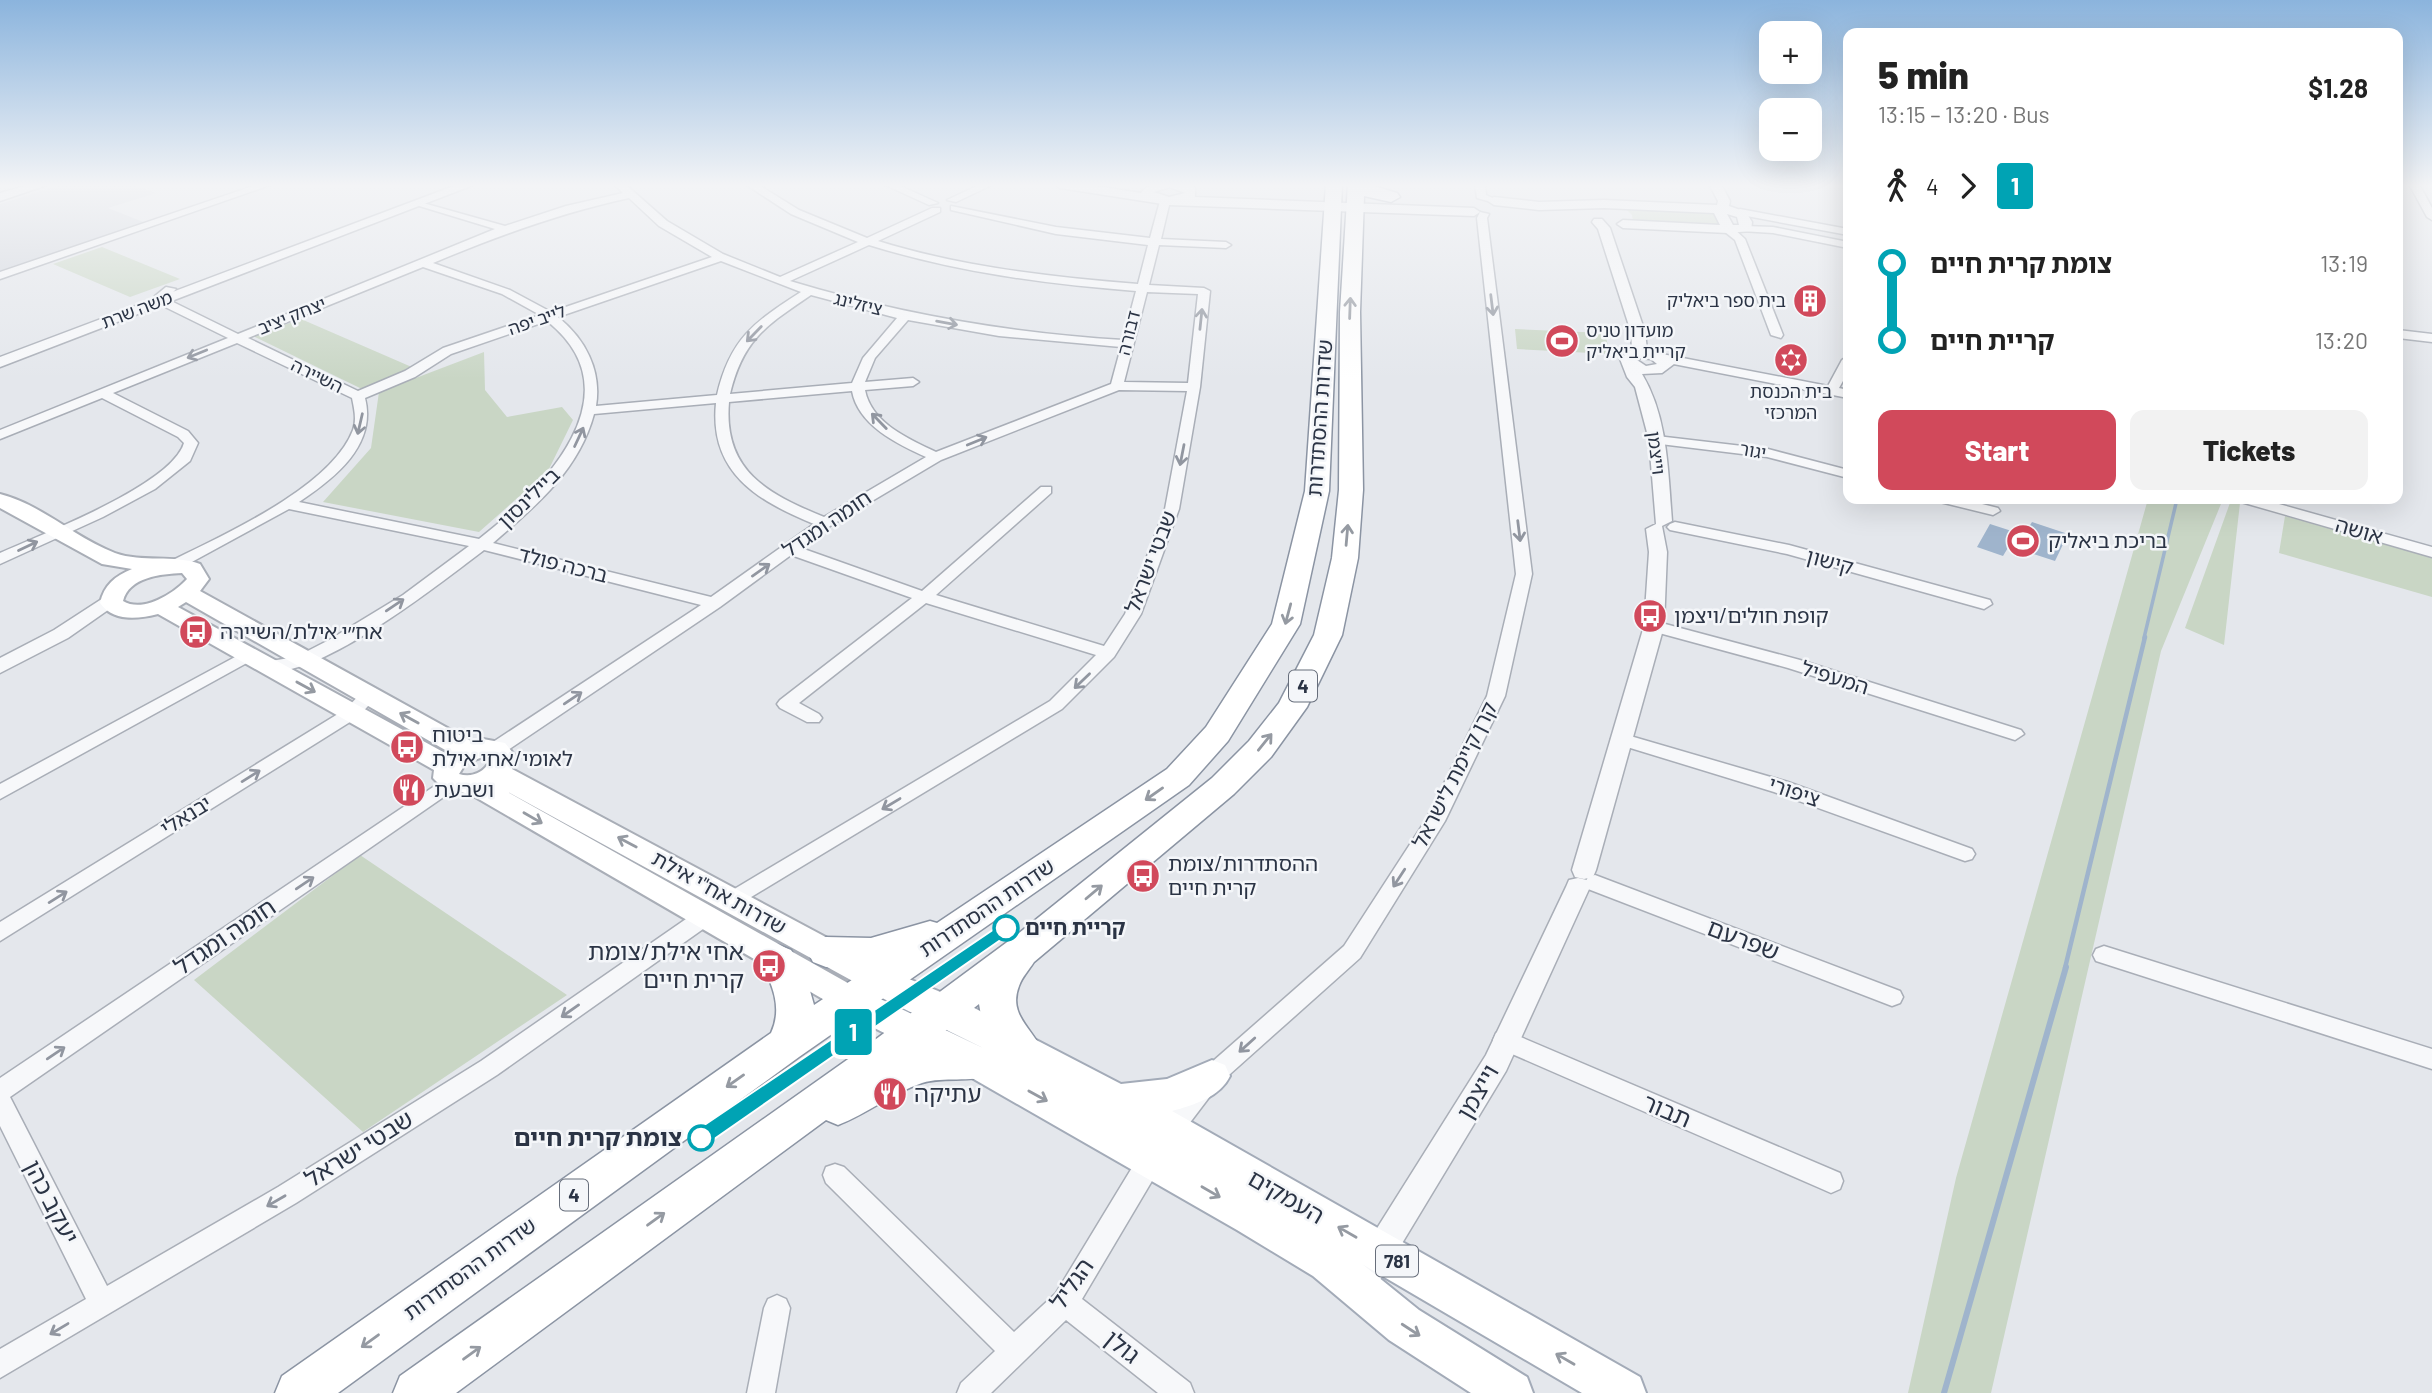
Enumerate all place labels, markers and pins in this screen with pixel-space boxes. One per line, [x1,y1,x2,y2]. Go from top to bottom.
building icon: בית ספר ביאליק [1791,282,1829,320]
place label: בית ספר ביאליק [1667,289,1786,311]
place label: מועדון טניס קריית ביאליק [1586,319,1686,362]
sports icon: מועדון טניס קריית ביאליק [1543,322,1581,360]
synagogue icon: בית הכנסת המרכזי [1772,341,1810,379]
place label: בית הכנסת המרכזי [1750,380,1832,423]
sports icon: בריכת ביאליק [2004,522,2042,560]
place label: בריכת ביאליק [2048,527,2168,552]
bus stop icon: קופת חולים/ויצמן [1631,597,1669,635]
place label: קופת חולים/ויצמן [1674,602,1829,627]
bus stop icon: אח״י אילת/השיירה [177,613,215,651]
place label: אח״י אילת/השיירה [220,618,383,643]
place label: ביטוח לאומי/אחי אילת [432,721,573,770]
bus stop icon: ביטוח לאומי/אחי אילת [388,728,426,766]
restaurant icon: ושבעת [390,771,428,809]
place label: ושבעת [434,776,494,801]
place label: ההסתדרות/צומת קרית חיים [1168,850,1318,899]
bus stop icon: ההסתדרות/צומת קרית חיים [1124,857,1162,895]
place label: קריית חיים [1025,914,1126,939]
marker: קריית חיים [993,915,1019,941]
place label: אחי אילת/צומת קרית חיים [588,936,744,993]
bus stop icon: אחי אילת/צומת קרית חיים [750,947,788,985]
restaurant icon: עתיקה [871,1075,909,1113]
place label: עתיקה [914,1078,982,1107]
place label: צומת קרית חיים [514,1122,682,1151]
marker: צומת קרית חיים [688,1125,714,1151]

